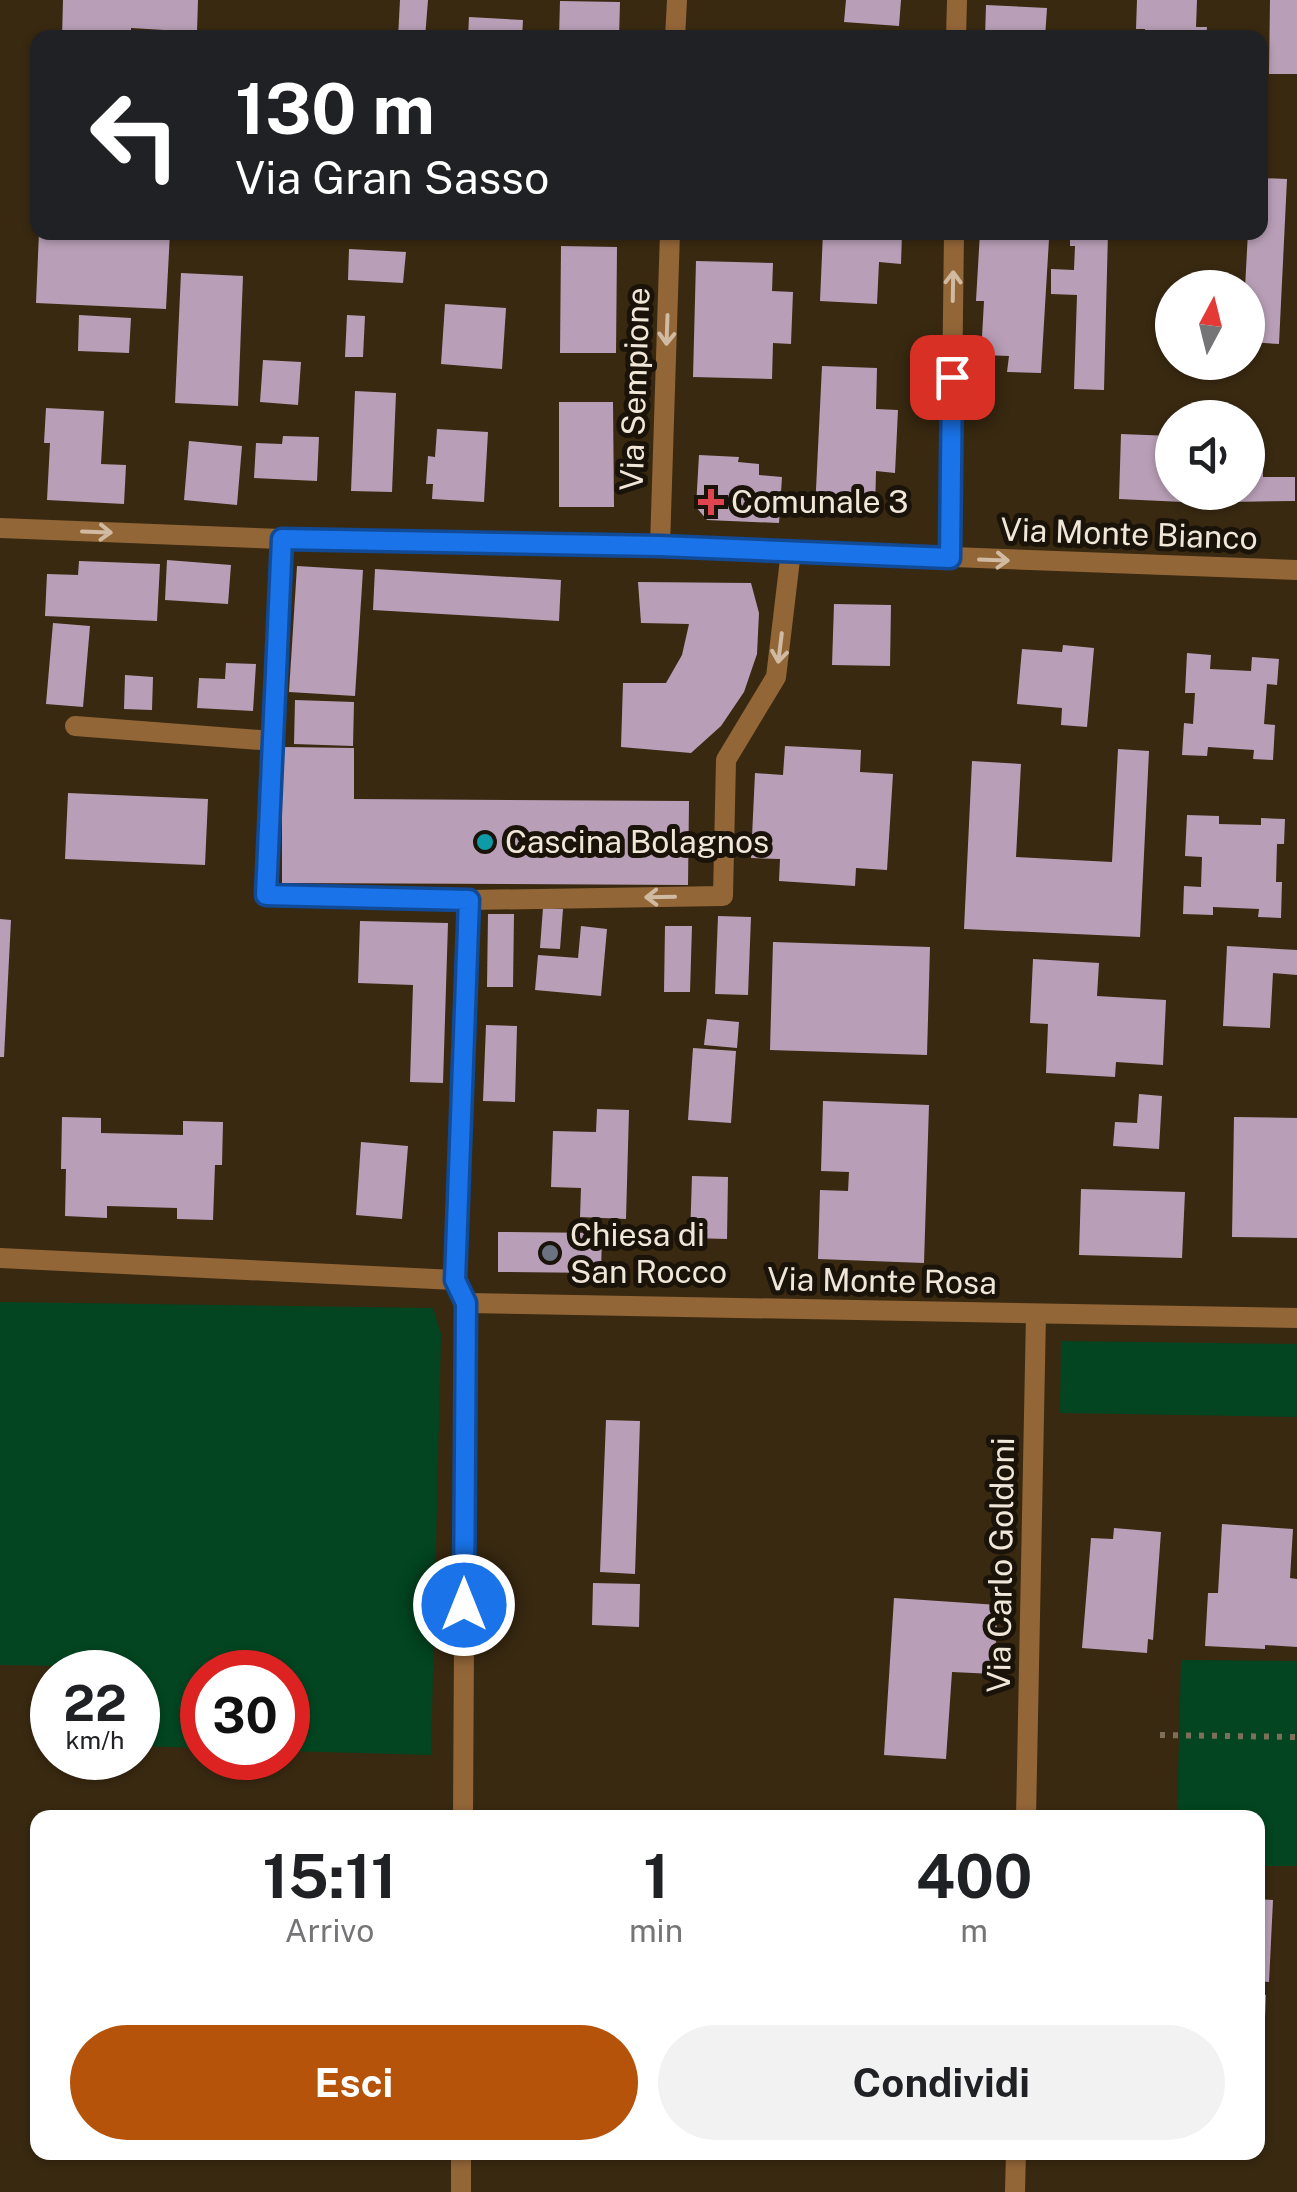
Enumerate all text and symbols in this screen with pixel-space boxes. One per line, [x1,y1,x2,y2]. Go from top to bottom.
text: 130 m [235,67,435,150]
icon: left [70,70,200,200]
text: Via Gran Sasso [235,151,549,204]
one-way arrow [944,270,962,302]
north arrow [1155,270,1265,380]
map controls [1155,270,1265,510]
street label: Via Sempione [612,286,657,491]
one-way arrow [657,313,676,345]
pin [910,335,995,420]
icon: arrive [925,350,980,405]
button: sound [1155,400,1265,510]
place label: Comunale 3 [731,483,908,520]
marker: Comunale 3 [700,491,722,513]
street label: Via Monte Bianco [1000,511,1258,556]
one-way arrow [81,523,113,542]
one-way arrow [977,550,1009,569]
one-way arrow [770,631,789,664]
place label: Cascina Bolagnos [505,823,769,860]
marker: Cascina Bolagnos [474,831,496,853]
one-way arrow [645,887,677,906]
place label: Chiesa di San Rocco [570,1216,727,1290]
marker: Chiesa di San Rocco [539,1242,561,1264]
street label: Via Monte Rosa [767,1260,997,1301]
street label: Via Carlo Goldoni [980,1437,1021,1693]
position arrow [412,1553,516,1657]
speed limit sign: 30 [180,1650,310,1780]
text: 22 [63,1673,127,1732]
text: km/h [66,1725,124,1755]
text: 15:11 [263,1841,396,1912]
text: 1 [643,1841,669,1912]
text: 400 [916,1841,1032,1912]
text: Arrivo [285,1912,374,1949]
text: min [629,1912,683,1949]
text: m [960,1912,988,1949]
button: Esci [70,2025,638,2140]
button: Condividi [658,2025,1225,2140]

